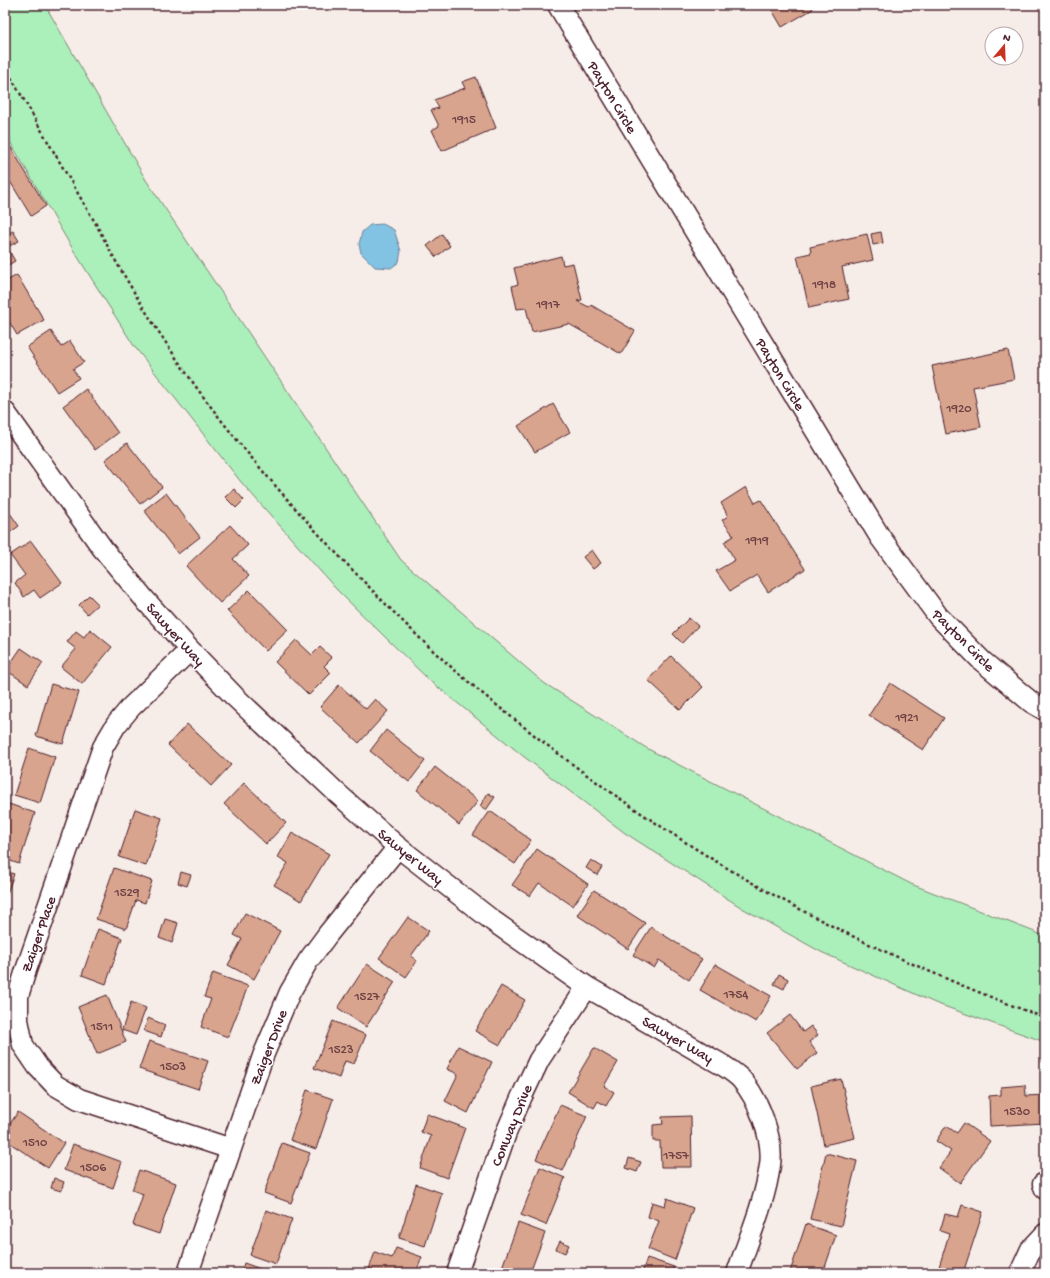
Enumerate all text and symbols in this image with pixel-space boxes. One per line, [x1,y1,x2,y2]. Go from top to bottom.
north arrow [984,26,1024,66]
text: N [1001,32,1012,45]
street label: Payton Circle [582,58,640,138]
house number: 1915 [451,113,476,128]
house number: 1918 [811,278,836,293]
house number: 1917 [535,298,561,313]
street label: Payton Circle [750,335,808,415]
house number: 1920 [945,402,972,417]
house number: 1919 [744,534,769,549]
street label: Sawyer Way [141,600,208,671]
street label: Payton Circle [927,606,998,677]
house number: 1921 [894,711,919,726]
street label: Sawyer Way [373,826,447,890]
house number: 1529 [114,886,140,901]
street label: Zaiger Place [18,894,61,975]
house number: 1754 [723,988,749,1003]
house number: 1527 [353,990,381,1005]
street label: Zaiger Drive [247,1007,293,1088]
street label: Sawyer Way [638,1013,716,1069]
house number: 1511 [90,1020,113,1035]
house number: 1523 [327,1043,354,1058]
house number: 1503 [159,1060,186,1075]
street label: Conway Drive [488,1082,538,1169]
house number: 1530 [1003,1105,1031,1120]
house number: 1510 [22,1136,48,1151]
house number: 1757 [662,1149,690,1164]
house number: 1506 [79,1161,106,1176]

